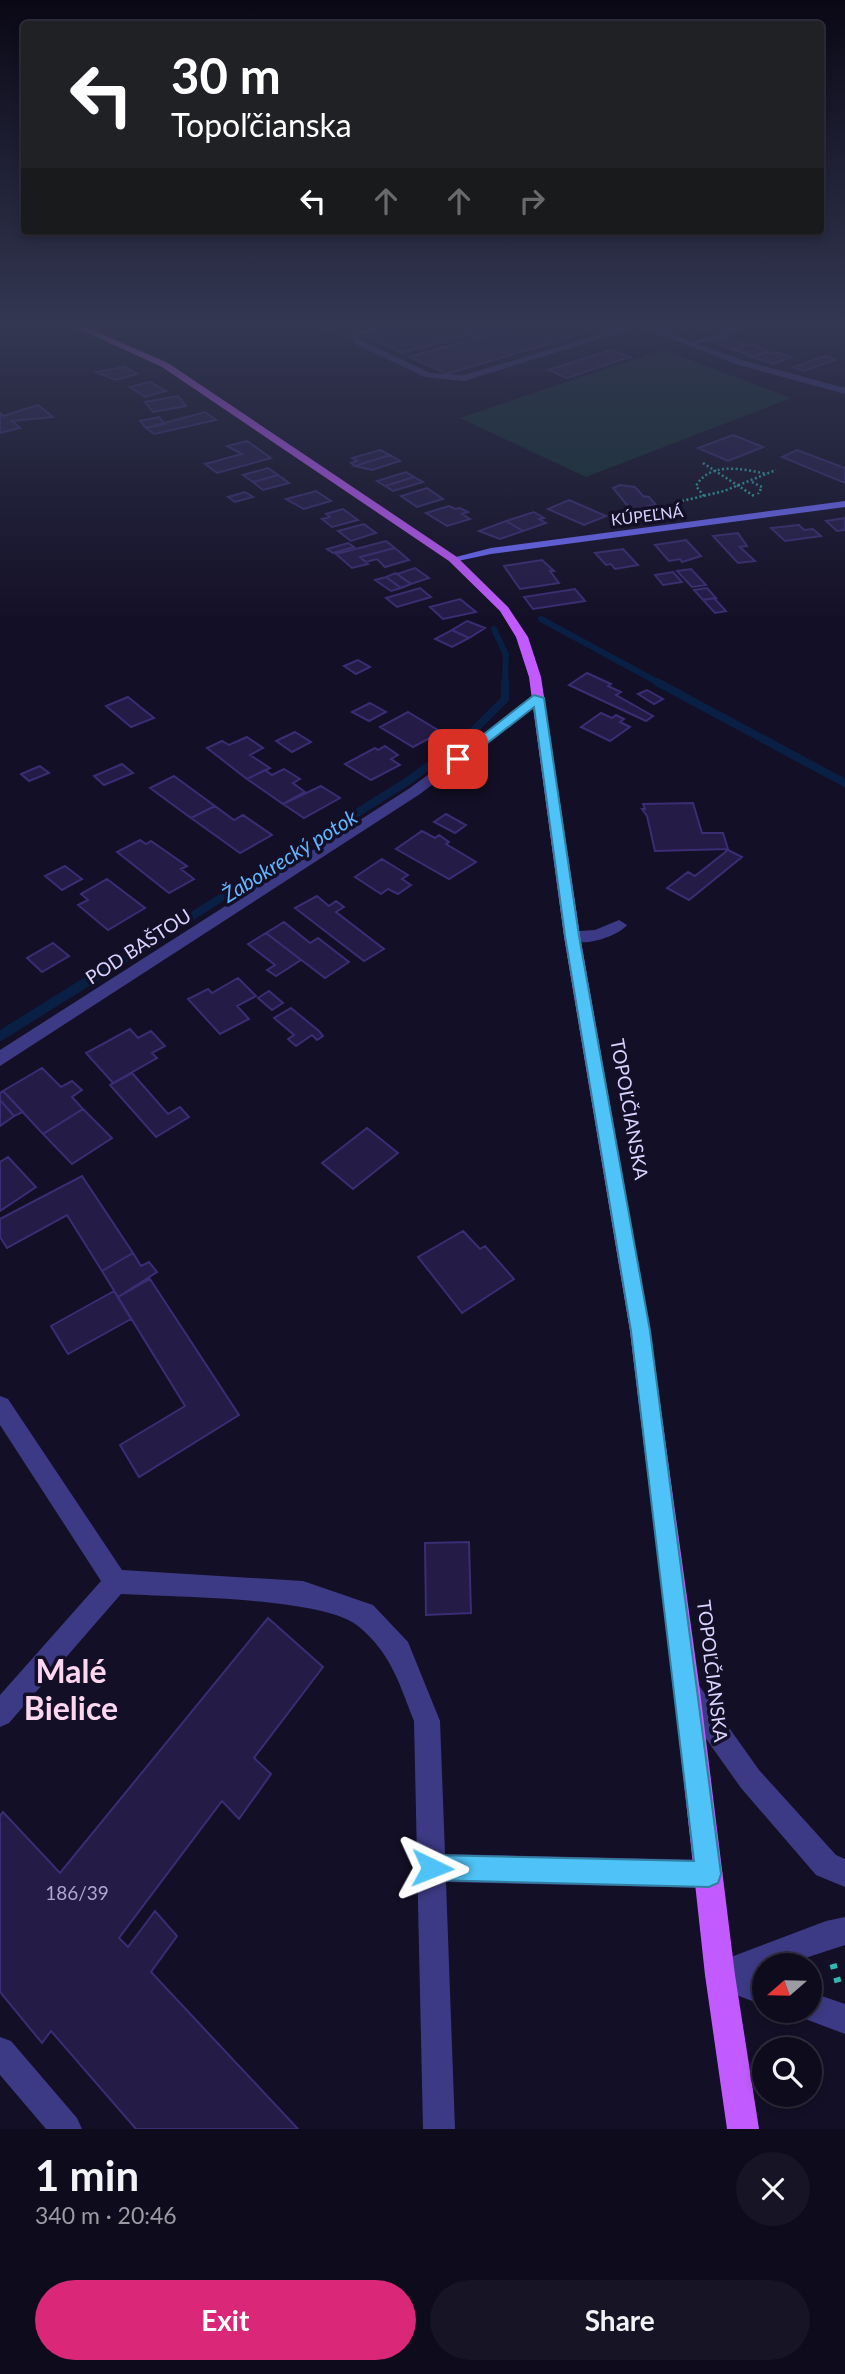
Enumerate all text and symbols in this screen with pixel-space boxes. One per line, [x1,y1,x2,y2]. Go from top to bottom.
text: 30 m [171,46,281,104]
icon: left [56,49,147,140]
text: Topoľčianska [171,105,352,144]
icon: left [294,182,332,220]
icon: ahead [367,182,405,220]
icon: ahead [440,182,478,220]
icon: right [513,182,551,220]
street label: KÚPEĽNÁ [610,501,684,529]
pin [428,729,488,789]
icon: arrive [439,740,477,778]
water label: Žabokrecký potok [216,803,362,907]
street label: POD BAŠTOU [81,903,195,989]
street label: TOPOĽČIANSKA [606,1037,654,1181]
street label: TOPOĽČIANSKA [693,1599,733,1743]
district label: Malé Bielice [24,1651,118,1727]
position arrow [395,1831,469,1905]
house number: 186/39 [45,1881,109,1904]
north arrow [752,1953,822,2023]
map controls [752,1953,822,2107]
button: search [752,2037,822,2107]
text: 1 min [35,2150,139,2200]
button: close [736,2152,810,2226]
text: 340 m · 20:46 [35,2201,177,2229]
button: Exit [35,2280,416,2360]
button: Share [430,2280,810,2360]

